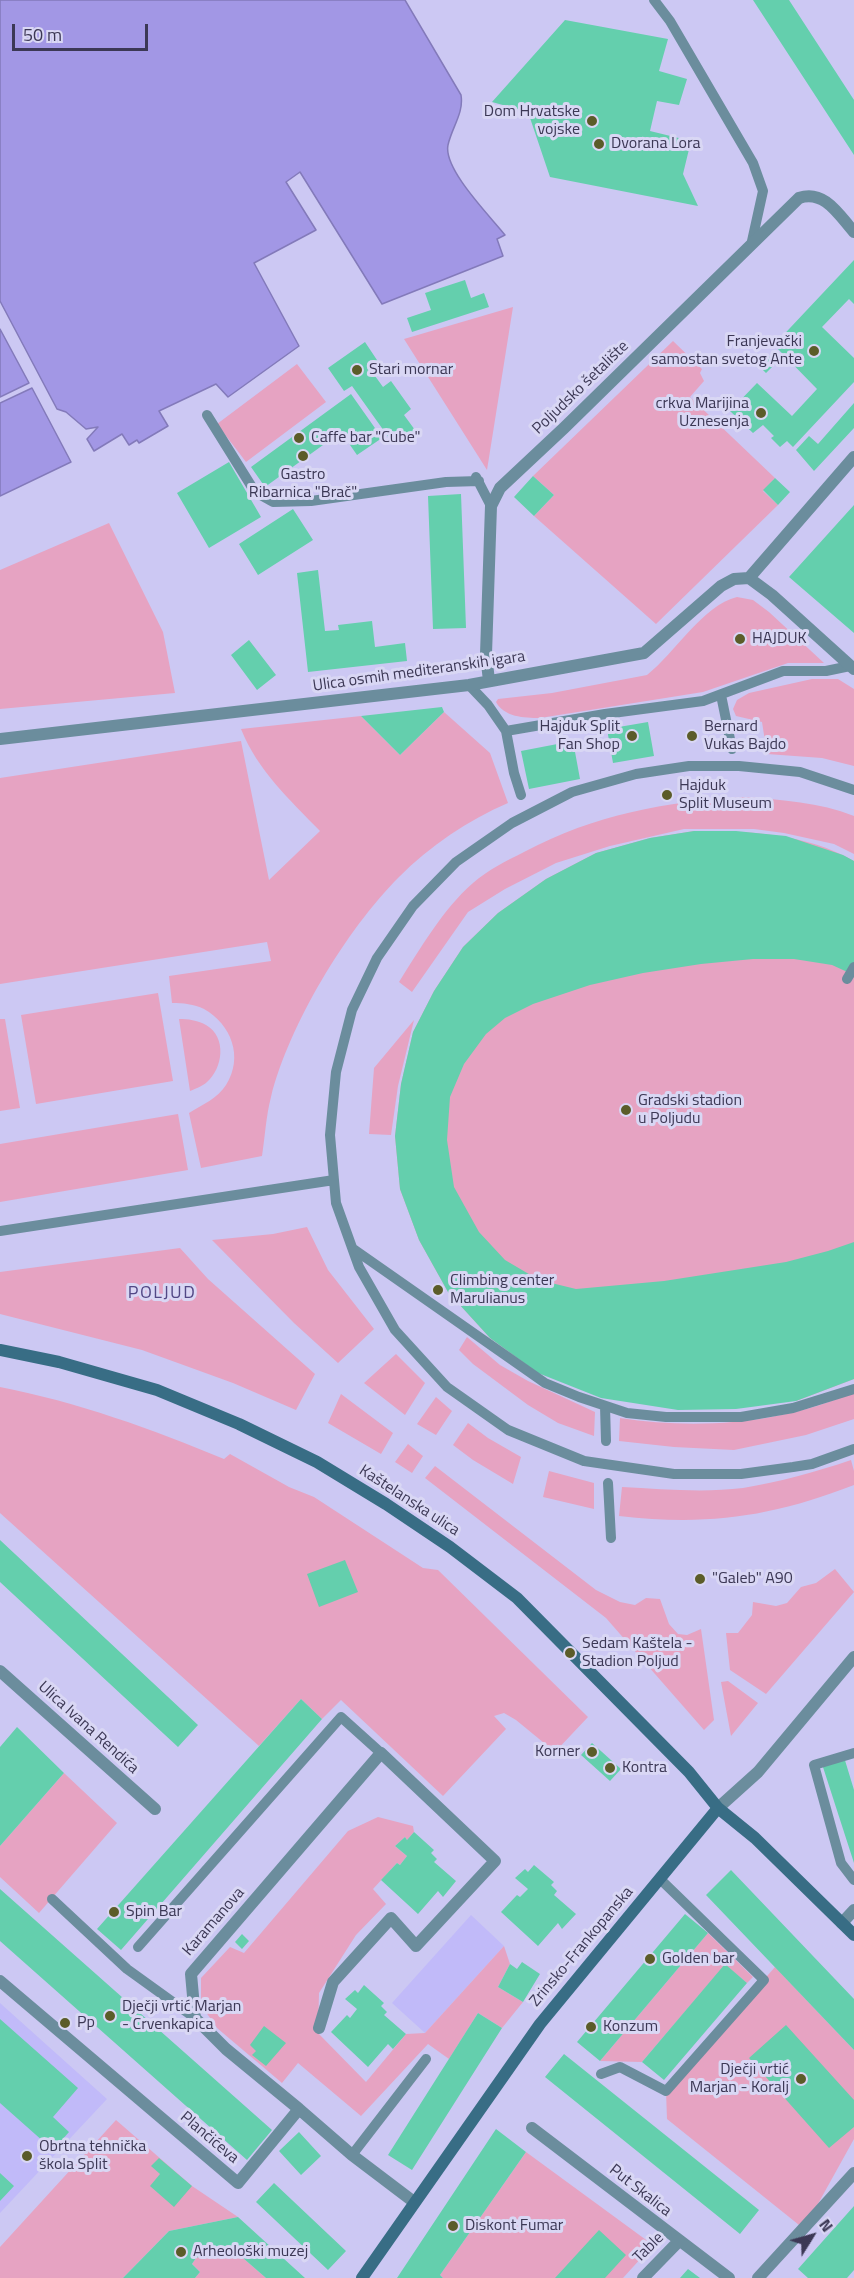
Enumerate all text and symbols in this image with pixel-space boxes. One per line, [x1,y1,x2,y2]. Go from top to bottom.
scale bar [15,12,152,50]
text: 50 m [23,21,62,48]
place label: Dom Hrvatske vojske [484,102,580,140]
marker: Dom Hrvatske vojske [585,114,599,128]
place label: Dvorana Lora [611,134,701,154]
marker: Dvorana Lora [592,137,606,151]
place label: Franjevački samostan svetog Ante [651,332,802,370]
street label: Poljudsko šetalište [529,337,633,439]
marker: Franjevački samostan svetog Ante [807,344,821,358]
place label: Stari mornar [369,360,453,380]
marker: Stari mornar [350,363,364,377]
place label: crkva Marijina Uznesenja [656,394,749,432]
marker: crkva Marijina Uznesenja [754,406,768,420]
place label: Caffe bar "Cube" [311,428,421,448]
marker: Caffe bar "Cube" [292,431,306,445]
marker: Gastro Ribarnica "Brač" [296,449,310,463]
place label: Gastro Ribarnica "Brač" [249,465,357,503]
place label: HAJDUK [752,629,807,649]
marker: HAJDUK [733,632,747,646]
street label: Ulica osmih mediteranskih igara [312,648,526,696]
place label: Hajduk Split Fan Shop [540,717,620,755]
place label: Bernard Vukas Bajdo [704,717,786,755]
marker: Hajduk Split Fan Shop [625,729,639,743]
marker: Bernard Vukas Bajdo [685,729,699,743]
place label: Hajduk Split Museum [679,776,772,814]
marker: Hajduk Split Museum [660,788,674,802]
place label: Gradski stadion u Poljudu [638,1091,742,1129]
marker: Gradski stadion u Poljudu [619,1103,633,1117]
place label: Climbing center Marulianus [450,1271,554,1309]
district label: POLJUD [128,1283,196,1305]
marker: Climbing center Marulianus [431,1283,445,1297]
street label: Kaštelanska ulica [355,1461,463,1541]
place label: "Galeb" A90 [712,1569,793,1589]
marker: "Galeb" A90 [693,1572,707,1586]
place label: Sedam Kaštela - Stadion Poljud [582,1634,693,1672]
marker: Sedam Kaštela - Stadion Poljud [563,1646,577,1660]
street label: Ulica Ivana Rendića [34,1678,142,1778]
place label: Korner [535,1742,580,1762]
marker: Korner [585,1745,599,1759]
place label: Kontra [622,1758,667,1778]
marker: Kontra [603,1761,617,1775]
street label: Zrinsko-Frankopanska [526,1883,638,2011]
street label: Karamanova [179,1884,249,1960]
place label: Spin Bar [126,1902,182,1922]
marker: Spin Bar [107,1905,121,1919]
place label: Golden bar [662,1949,735,1969]
marker: Golden bar [643,1952,657,1966]
place label: Dječji vrtić Marjan - Crvenkapica [122,1997,241,2035]
marker: Dječji vrtić Marjan - Crvenkapica [103,2009,117,2023]
place label: Pp [77,2013,95,2033]
marker: Pp [58,2016,72,2030]
place label: Konzum [603,2017,658,2037]
marker: Konzum [584,2020,598,2034]
place label: Dječji vrtić Marjan - Koralj [690,2060,789,2098]
marker: Dječji vrtić Marjan - Koralj [794,2072,808,2086]
street label: Plančićeva [176,2108,242,2168]
place label: Obrtna tehnička škola Split [39,2137,146,2175]
marker: Obrtna tehnička škola Split [20,2149,34,2163]
street label: Put Skalica [605,2161,675,2221]
north arrow [782,2206,842,2266]
text: N [813,2214,839,2237]
place label: Diskont Fumar [465,2216,563,2236]
marker: Diskont Fumar [446,2219,460,2233]
street label: Table [630,2229,668,2267]
place label: Arheološki muzej [193,2242,308,2262]
marker: Arheološki muzej [174,2245,188,2259]

